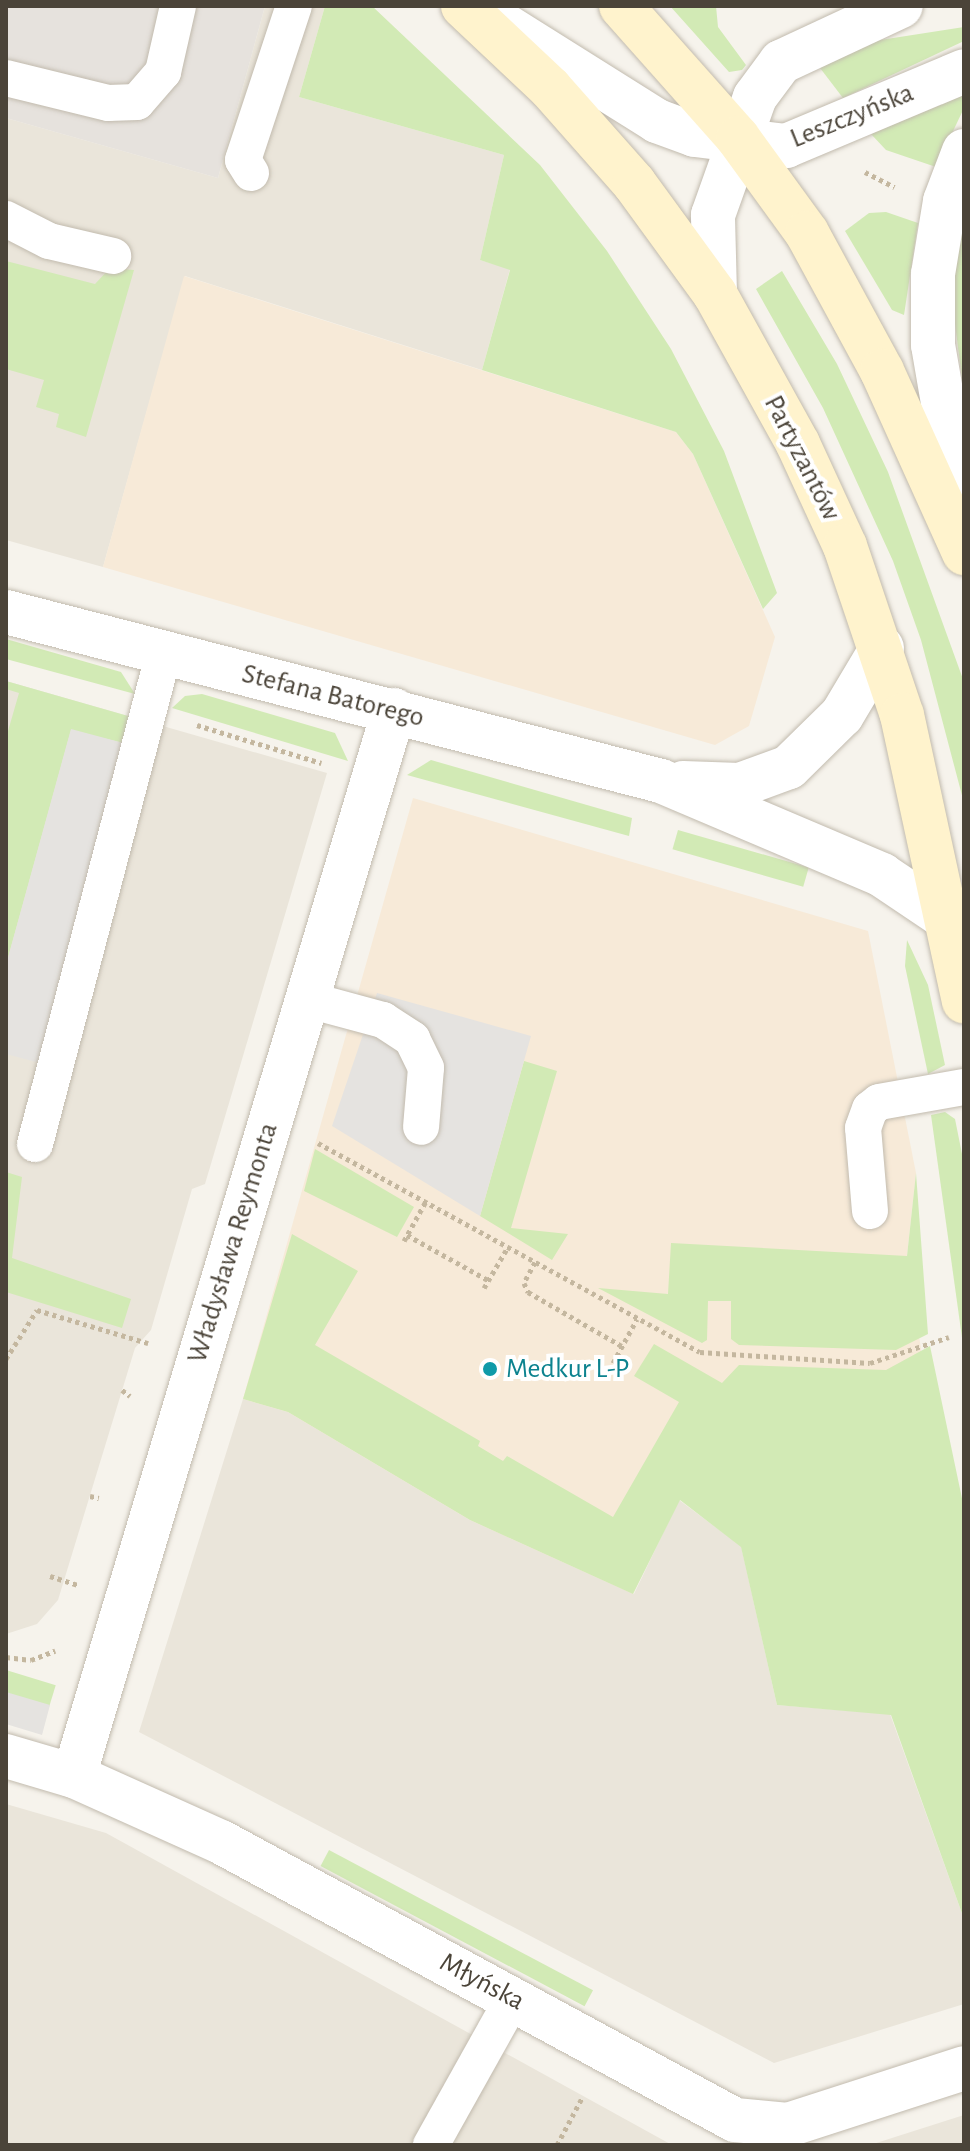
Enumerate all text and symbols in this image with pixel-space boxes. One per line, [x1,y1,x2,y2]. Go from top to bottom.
street label: Leszczyńska [785,76,919,156]
street label: Partyzantów [756,390,848,526]
street label: Stefana Batorego [238,657,428,735]
street label: Władysława Reymonta [180,1119,286,1367]
place label: Medkur L-P [506,1352,629,1386]
marker: Medkur L-P [481,1360,499,1378]
street label: Młyńska [434,1946,530,2018]

